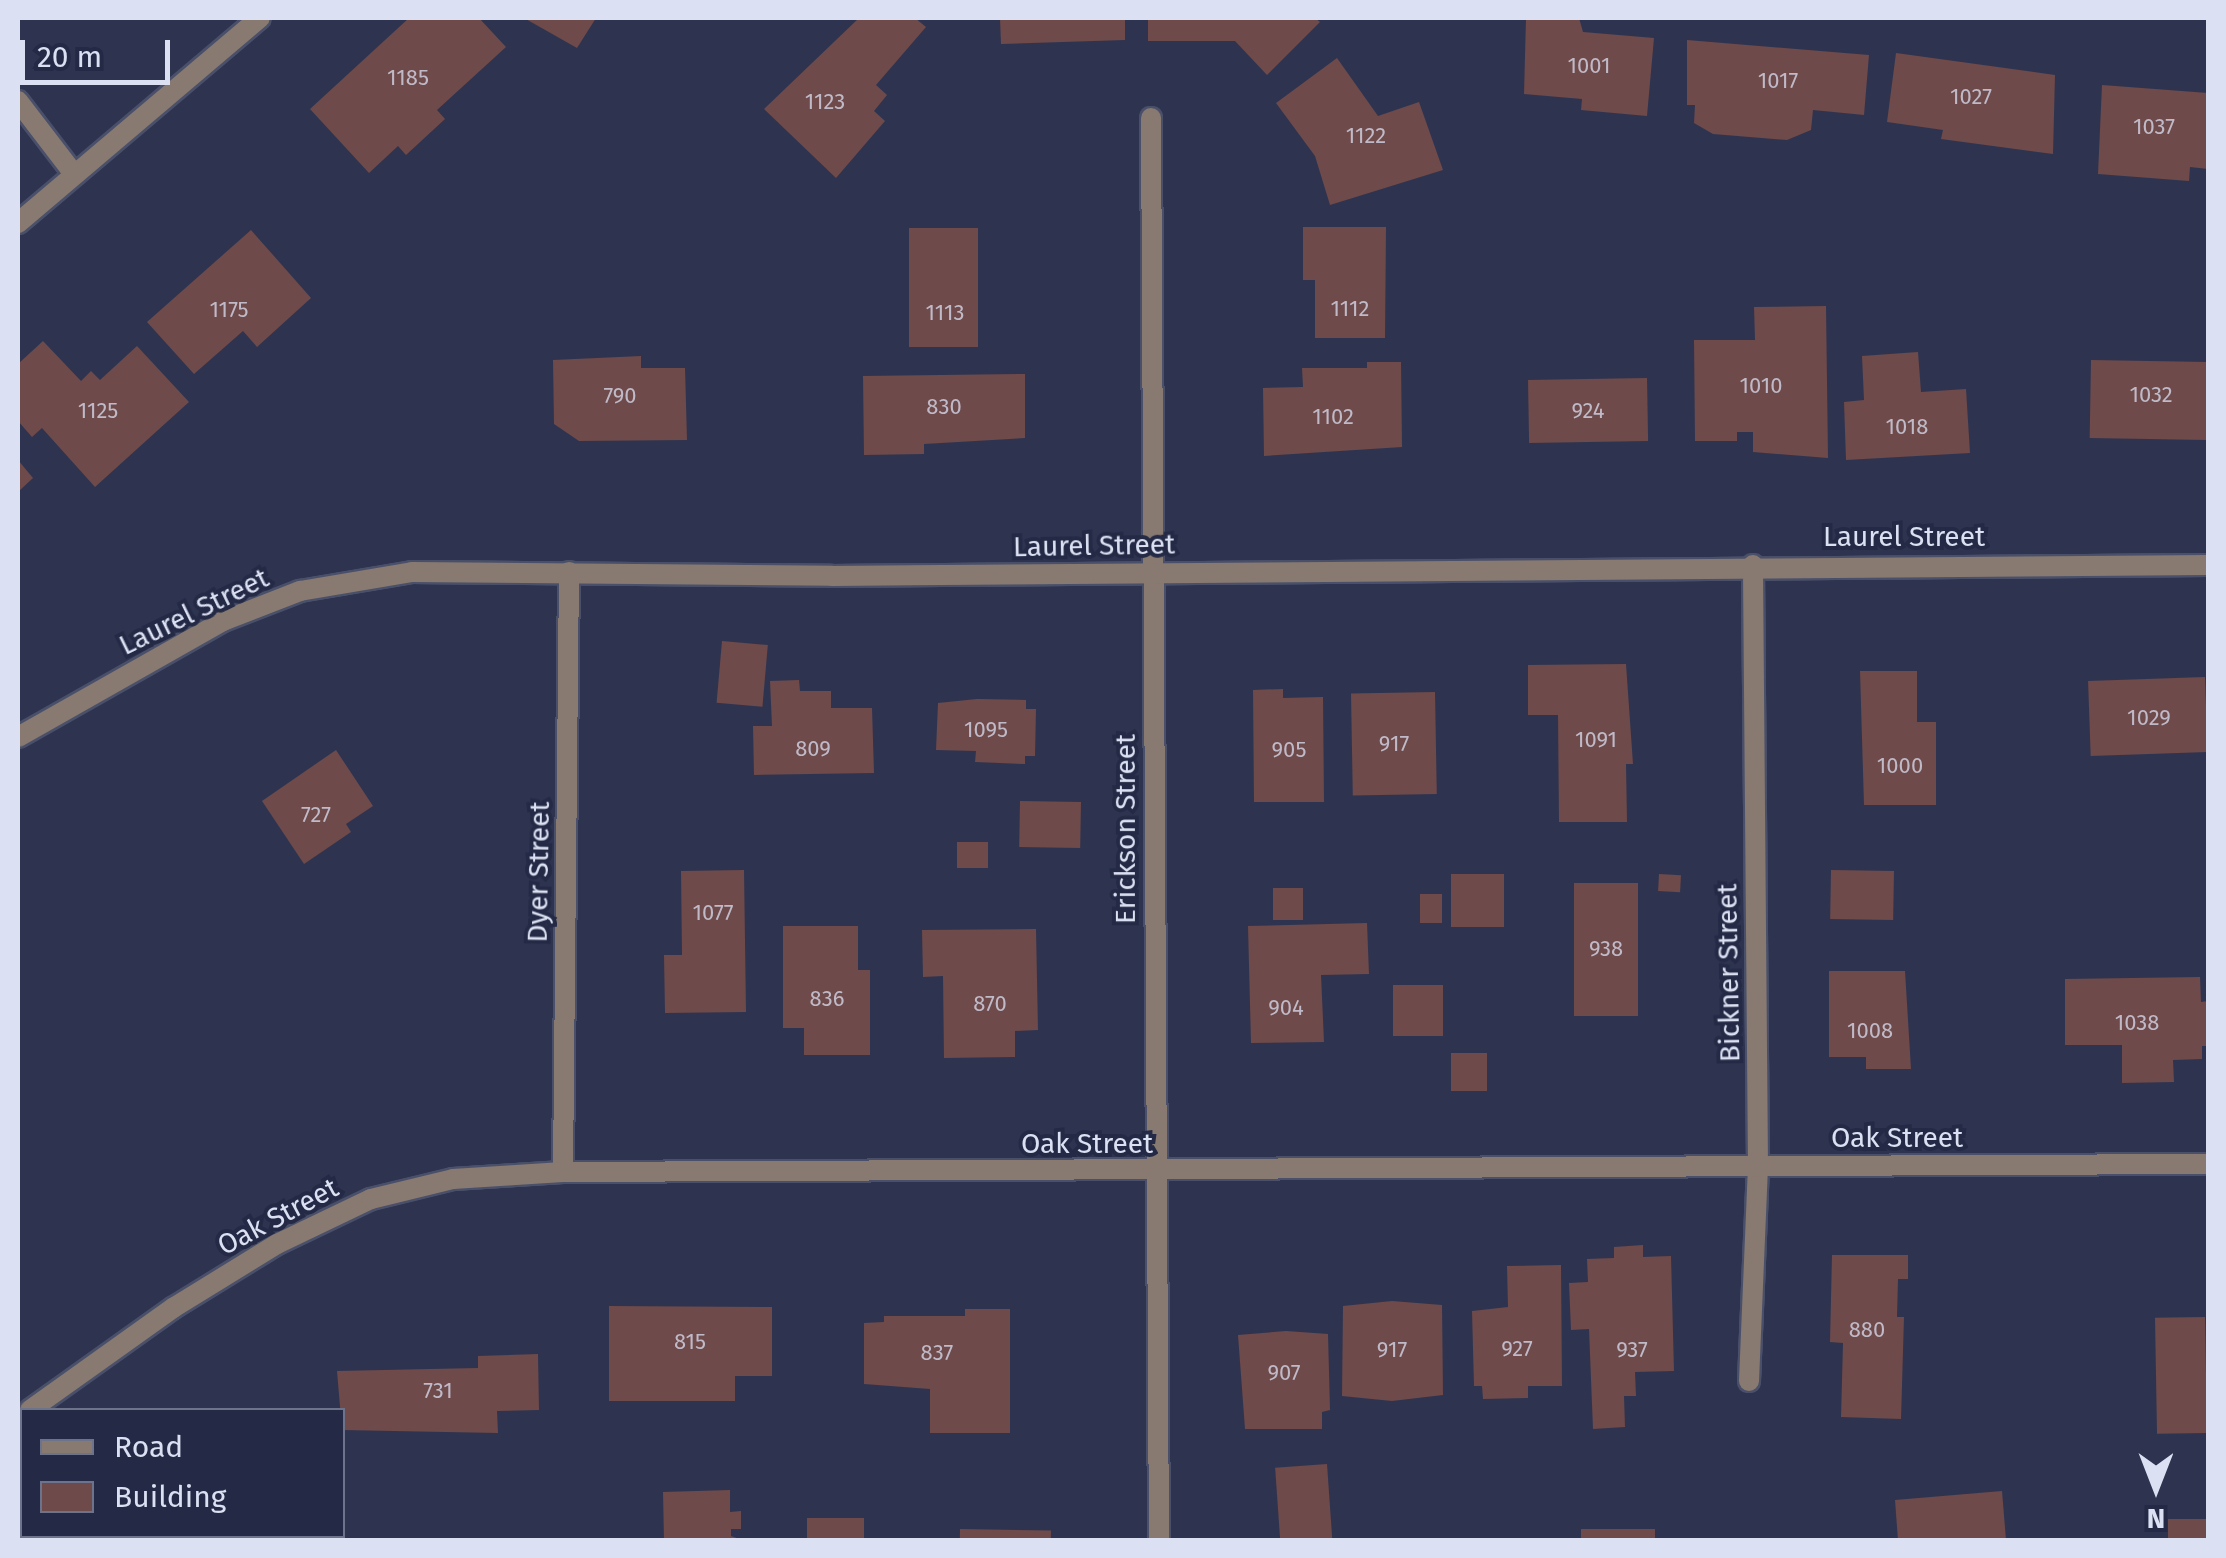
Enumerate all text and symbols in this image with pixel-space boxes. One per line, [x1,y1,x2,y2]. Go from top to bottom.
scale bar [25,20,175,82]
text: 20 m [37,39,102,75]
house number: 1001 [1567,53,1611,79]
house number: 1185 [387,65,429,91]
house number: 1017 [1758,68,1798,94]
house number: 1027 [1950,84,1992,110]
house number: 1123 [805,89,845,115]
house number: 1037 [2133,114,2175,140]
house number: 1122 [1346,123,1386,149]
house number: 1112 [1331,296,1369,322]
house number: 1175 [209,297,249,323]
house number: 1113 [926,300,964,326]
house number: 1010 [1739,373,1783,399]
house number: 1032 [2129,382,2173,408]
house number: 790 [603,383,637,409]
house number: 830 [926,394,962,420]
house number: 1125 [78,398,118,424]
house number: 924 [1571,398,1605,424]
house number: 1102 [1312,404,1354,430]
house number: 1018 [1886,414,1928,440]
street label: Laurel Street [1823,520,1985,554]
street label: Laurel Street [1013,528,1175,564]
street label: Laurel Street [114,561,274,663]
house number: 1029 [2127,705,2171,731]
house number: 1095 [964,717,1008,743]
house number: 1091 [1575,727,1617,753]
house number: 917 [1379,731,1409,757]
street label: Erickson Street [1109,734,1143,924]
house number: 809 [795,736,831,762]
house number: 905 [1272,737,1306,763]
house number: 1000 [1877,753,1923,779]
street label: Dyer Street [521,801,557,943]
house number: 727 [301,802,331,828]
street label: Bickner Street [1711,883,1747,1063]
house number: 1077 [693,900,733,926]
house number: 938 [1589,936,1623,962]
house number: 836 [810,986,844,1012]
house number: 870 [973,991,1007,1017]
house number: 904 [1268,995,1304,1021]
house number: 1038 [2115,1010,2159,1036]
house number: 1008 [1847,1018,1893,1044]
street label: Oak Street [1831,1121,1963,1155]
street label: Oak Street [1021,1127,1153,1161]
street label: Oak Street [212,1171,344,1263]
house number: 880 [1849,1317,1885,1343]
house number: 815 [674,1329,706,1355]
house number: 927 [1501,1336,1533,1362]
house number: 917 [1377,1337,1407,1363]
house number: 937 [1616,1337,1648,1363]
house number: 837 [921,1340,953,1366]
house number: 907 [1267,1360,1301,1386]
house number: 731 [423,1378,453,1404]
legend [20,1408,345,1538]
text: Road [114,1429,183,1465]
north arrow [2106,1438,2206,1538]
text: Building [114,1479,226,1515]
text: N [2147,1502,2165,1535]

